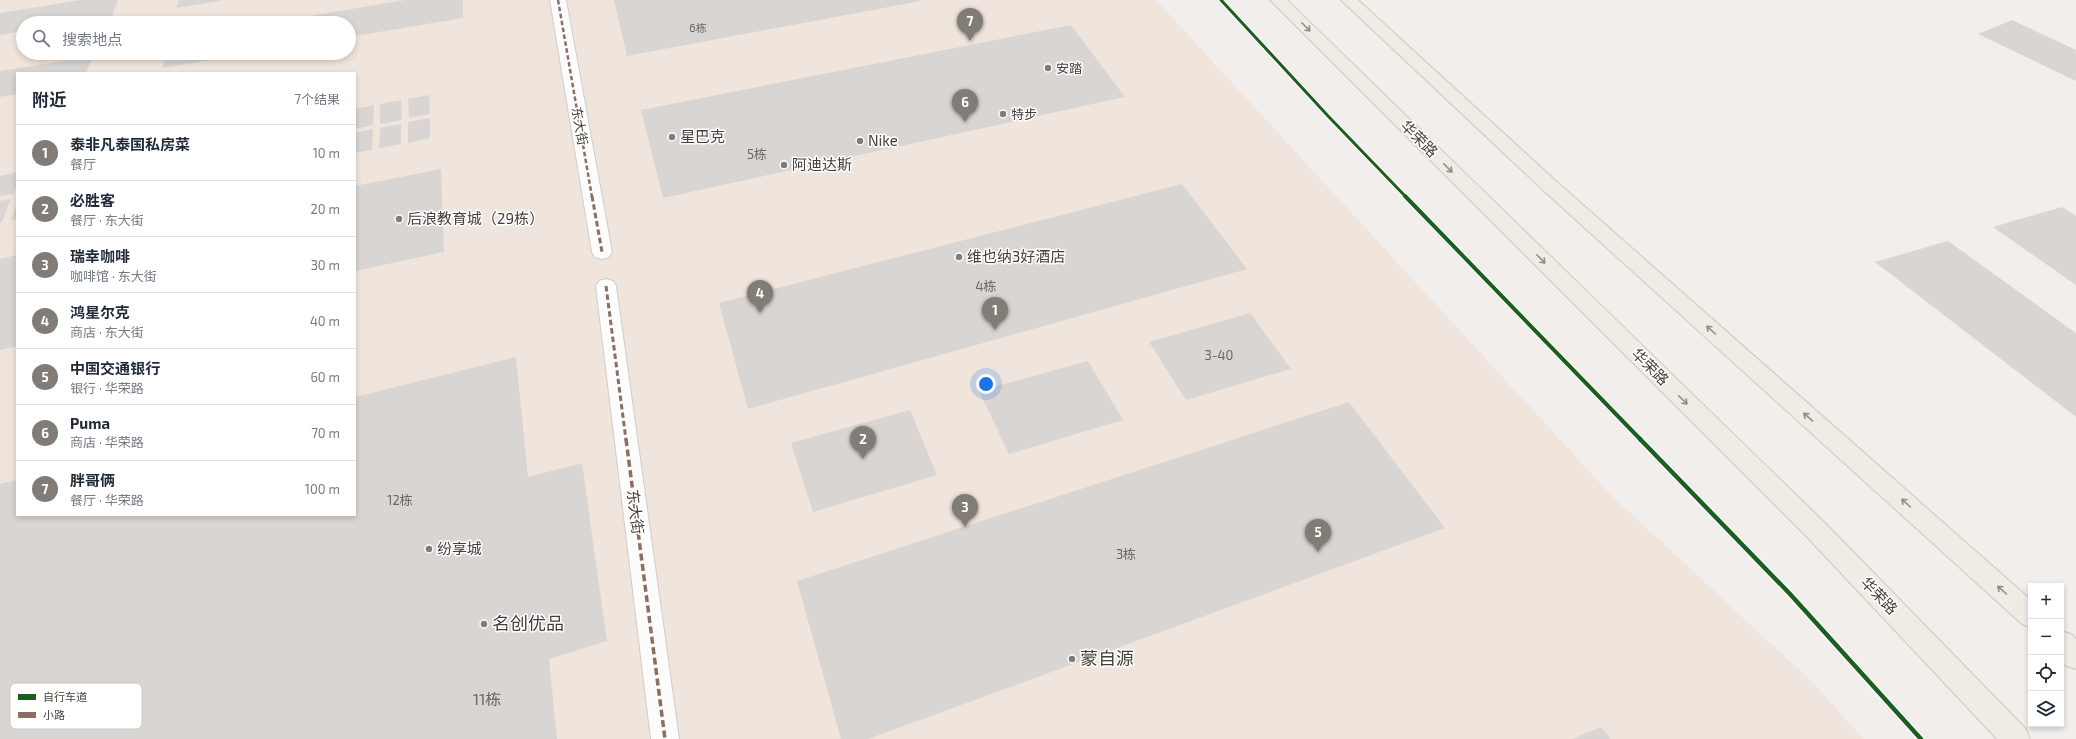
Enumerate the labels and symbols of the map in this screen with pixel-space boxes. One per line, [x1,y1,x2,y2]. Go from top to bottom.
pin: 7 [957,8,983,41]
house number: 6栋 [689,21,707,34]
one-way arrow [1301,23,1311,32]
place label: 安踏 [1056,60,1082,76]
marker: 安踏 [1043,63,1053,73]
pin: 6 [952,89,978,122]
street label: 东大街 [569,105,591,147]
place label: 特步 [1011,106,1037,122]
marker: 特步 [998,109,1008,119]
street label: 华荣路 [1397,116,1442,161]
place label: 星巴克 [680,127,725,145]
place label: Nike [868,131,898,149]
marker: 星巴克 [667,132,677,142]
marker: Nike [855,136,865,146]
house number: 5栋 [747,146,767,162]
place label: 阿迪达斯 [792,155,852,173]
marker: 阿迪达斯 [779,160,789,170]
one-way arrow [1443,163,1453,173]
place label: 后浪教育城（29栋） [407,209,544,227]
marker: 后浪教育城（29栋） [394,214,404,224]
place label: 维也纳3好酒店 [967,247,1065,265]
marker: 维也纳3好酒店 [954,252,964,262]
one-way arrow [1536,254,1546,264]
house number: 4栋 [976,278,997,294]
pin: 4 [747,280,773,313]
pin: 1 [982,297,1008,330]
one-way arrow [1706,326,1716,335]
street label: 华荣路 [1628,344,1673,389]
house number: 3-40 [1205,347,1233,363]
your location [976,374,996,394]
one-way arrow [1678,395,1688,405]
one-way arrow [1803,412,1814,421]
pin: 2 [850,426,876,459]
street label: 东大街 [624,488,648,535]
house number: 12栋 [387,492,413,508]
pin: 3 [952,494,978,527]
one-way arrow [1901,499,1911,508]
pin: 5 [1305,519,1331,552]
place label: 纷享城 [437,539,482,557]
marker: 纷享城 [424,544,434,554]
house number: 3栋 [1116,546,1136,562]
street label: 华荣路 [1858,573,1902,618]
one-way arrow [1997,585,2007,595]
place label: 名创优品 [492,612,564,634]
marker: 名创优品 [479,619,489,629]
place label: 蒙自源 [1080,647,1134,669]
marker: 蒙自源 [1067,654,1077,664]
legend [10,683,142,729]
house number: 11栋 [473,689,501,708]
text: 自行车道 [43,690,87,703]
text: 小路 [43,708,65,721]

